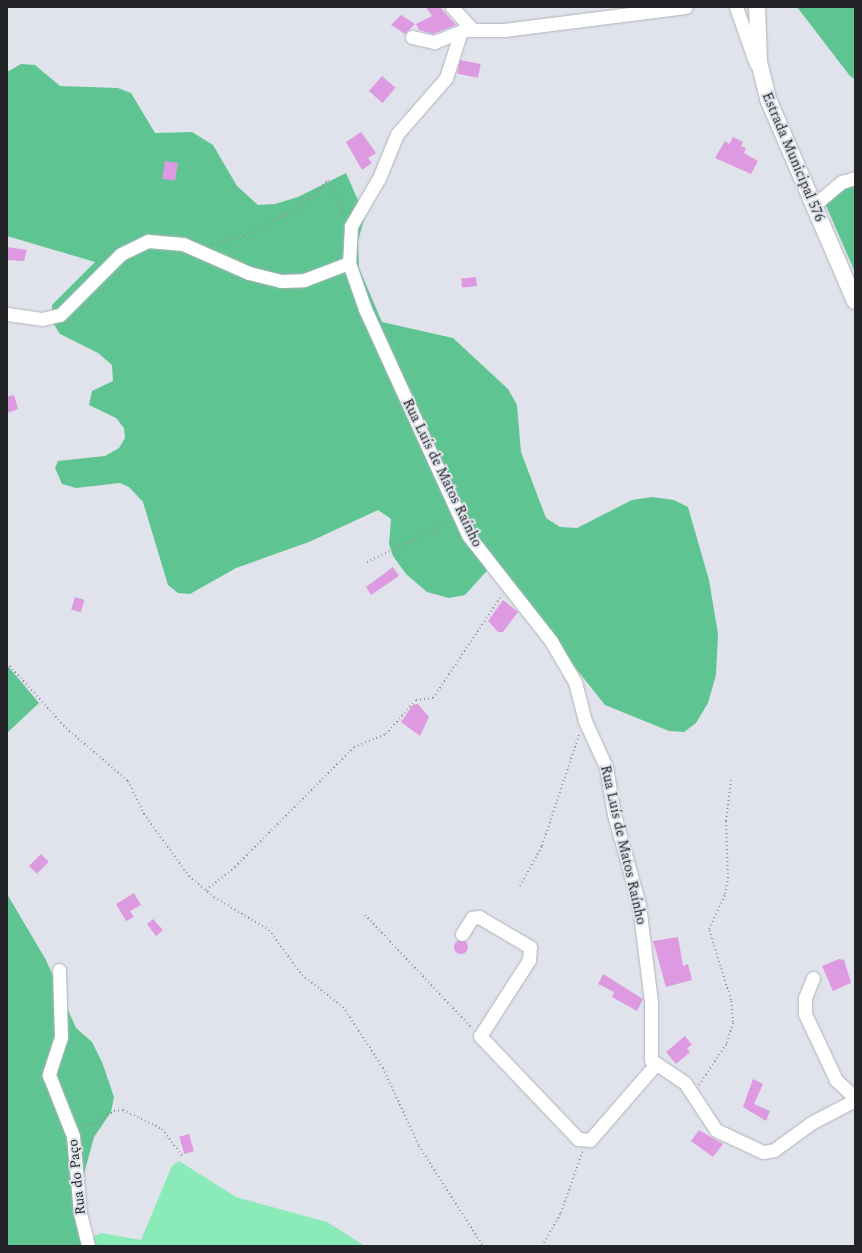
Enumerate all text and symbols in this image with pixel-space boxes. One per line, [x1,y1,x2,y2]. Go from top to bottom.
street label: Estrada Municipal 576 [758,90,828,224]
street label: Rua Luís de Matos Raínho [399,396,485,550]
street label: Rua Luís de Matos Raínho [596,764,650,926]
street label: Rua do Paço [65,1138,89,1216]

